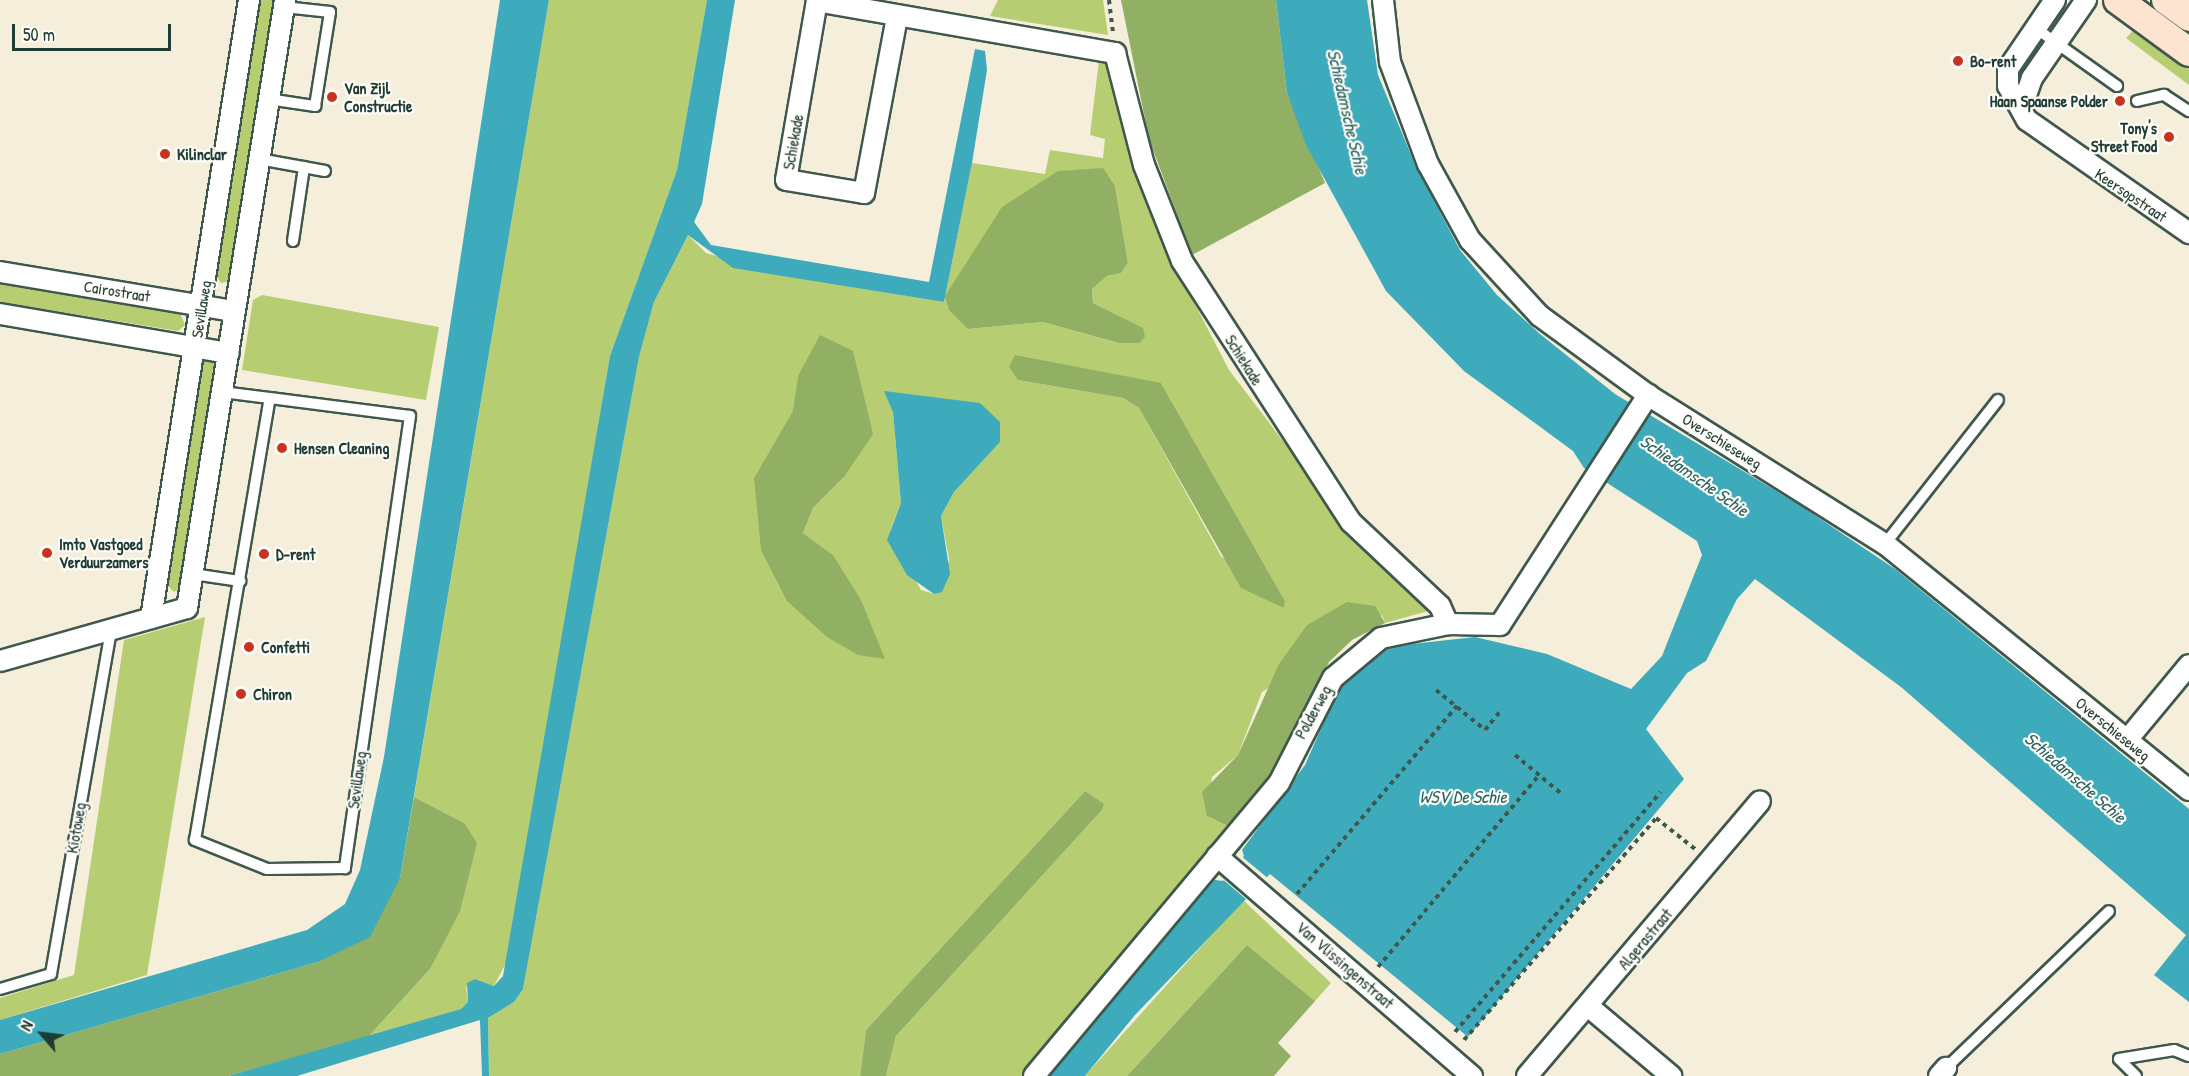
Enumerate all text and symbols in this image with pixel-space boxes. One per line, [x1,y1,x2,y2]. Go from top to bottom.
scale bar [15,12,174,50]
text: 50 m [23,22,55,47]
water label: Schiedamsche Schie [1322,48,1372,176]
place label: Bo-rent [1970,51,2016,71]
marker: Bo-rent [1951,54,1965,68]
place label: Van Zijl Constructie [344,78,412,116]
marker: Van Zijl Constructie [325,90,339,104]
place label: Haan Spaanse Polder [1990,91,2108,111]
marker: Haan Spaanse Polder [2113,94,2127,108]
street label: Schiekade [779,113,807,171]
place label: Tony's Street Food [2091,118,2157,156]
marker: Tony's Street Food [2162,130,2176,144]
place label: Kilinclar [177,144,227,164]
marker: Kilinclar [158,147,172,161]
street label: Keersopstraat [2091,164,2171,226]
street label: Cairostraat [82,276,152,306]
street label: Sevillaweg [187,279,215,339]
street label: Schiekade [1221,331,1267,389]
street label: Overschieseweg [1679,409,1765,473]
water label: Schiedamsche Schie [1636,431,1752,521]
place label: Hensen Cleaning [294,438,389,458]
marker: Hensen Cleaning [275,441,289,455]
place label: Imto Vastgoed Verduurzamers [59,534,148,572]
place label: D-rent [276,544,315,564]
marker: Imto Vastgoed Verduurzamers [40,546,54,560]
marker: D-rent [257,547,271,561]
place label: Confetti [261,637,310,657]
marker: Confetti [242,640,256,654]
street label: Polderweg [1291,682,1335,742]
place label: Chiron [253,684,292,704]
marker: Chiron [234,687,248,701]
street label: Overschieseweg [2072,693,2154,765]
water label: Schiedamsche Schie [2020,728,2130,828]
street label: Sevillaweg [343,750,371,810]
water label: WSV De Schie [1419,786,1507,808]
street label: Kiotoweg [62,801,90,855]
street label: Algerastraat [1614,905,1676,973]
street label: Van Vlissingenstraat [1292,917,1398,1013]
north arrow [12,1004,72,1064]
text: N [14,1017,38,1034]

